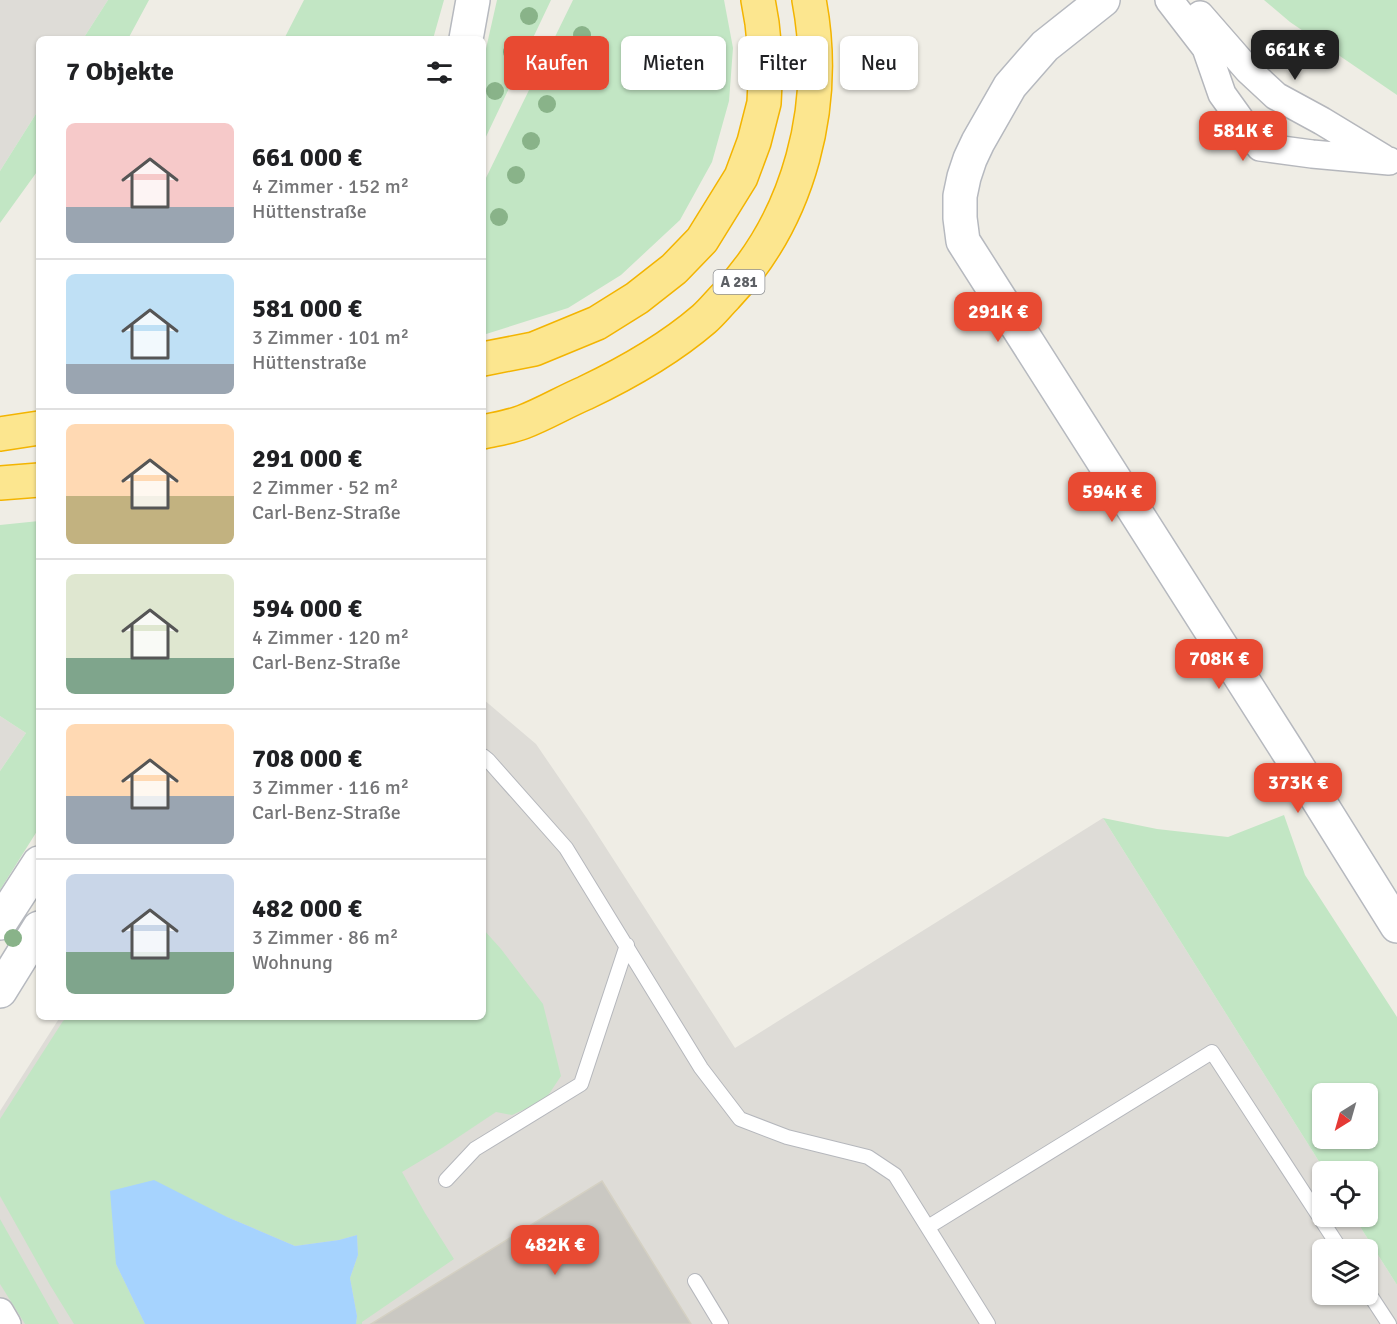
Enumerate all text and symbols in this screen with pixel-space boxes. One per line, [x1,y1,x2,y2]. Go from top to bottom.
pin: 661K € [1246,30,1344,81]
chip: Kaufen [504,36,609,90]
chip: Mieten [621,36,726,90]
chip: Filter [738,36,828,90]
chip: Neu [840,36,918,90]
text: 661K € [1265,37,1325,62]
text: 7 Objekte [66,56,174,88]
icon: filters [423,56,456,89]
pin: 581K € [1194,111,1292,162]
text: 581K € [1213,118,1273,143]
text: 661 000 € [252,142,362,174]
icon: home [114,147,186,219]
text: 4 Zimmer · 152 m² [252,174,409,199]
text: Hüttenstraße [252,199,367,224]
road number: A 281 [714,270,764,294]
pin: 291K € [949,292,1047,343]
text: 581 000 € [252,293,362,325]
icon: home [114,298,186,370]
text: 291K € [968,299,1028,324]
text: 3 Zimmer · 101 m² [252,325,409,350]
text: Hüttenstraße [252,350,367,375]
text: 291 000 € [252,443,362,475]
icon: home [114,448,186,520]
pin: 594K € [1063,472,1161,523]
text: 2 Zimmer · 52 m² [252,475,398,500]
text: 594K € [1082,479,1142,504]
text: Carl-Benz-Straße [252,500,401,525]
text: 594 000 € [252,593,362,625]
icon: home [114,598,186,670]
text: 4 Zimmer · 120 m² [252,625,409,650]
pin: 708K € [1170,639,1268,690]
text: 708K € [1189,646,1249,671]
text: Carl-Benz-Straße [252,650,401,675]
text: 708 000 € [252,743,362,775]
icon: home [114,748,186,820]
pin: 373K € [1249,763,1347,814]
text: 373K € [1268,770,1328,795]
text: 3 Zimmer · 116 m² [252,775,409,800]
text: Carl-Benz-Straße [252,800,401,825]
text: 482 000 € [252,893,362,925]
icon: home [114,898,186,970]
text: 3 Zimmer · 86 m² [252,925,398,950]
text: Wohnung [252,950,333,975]
north arrow [1312,1083,1378,1149]
map controls [1312,1083,1378,1305]
button: locate [1312,1161,1378,1227]
pin: 482K € [506,1225,604,1276]
text: 482K € [525,1232,585,1257]
button: layers [1312,1239,1378,1305]

